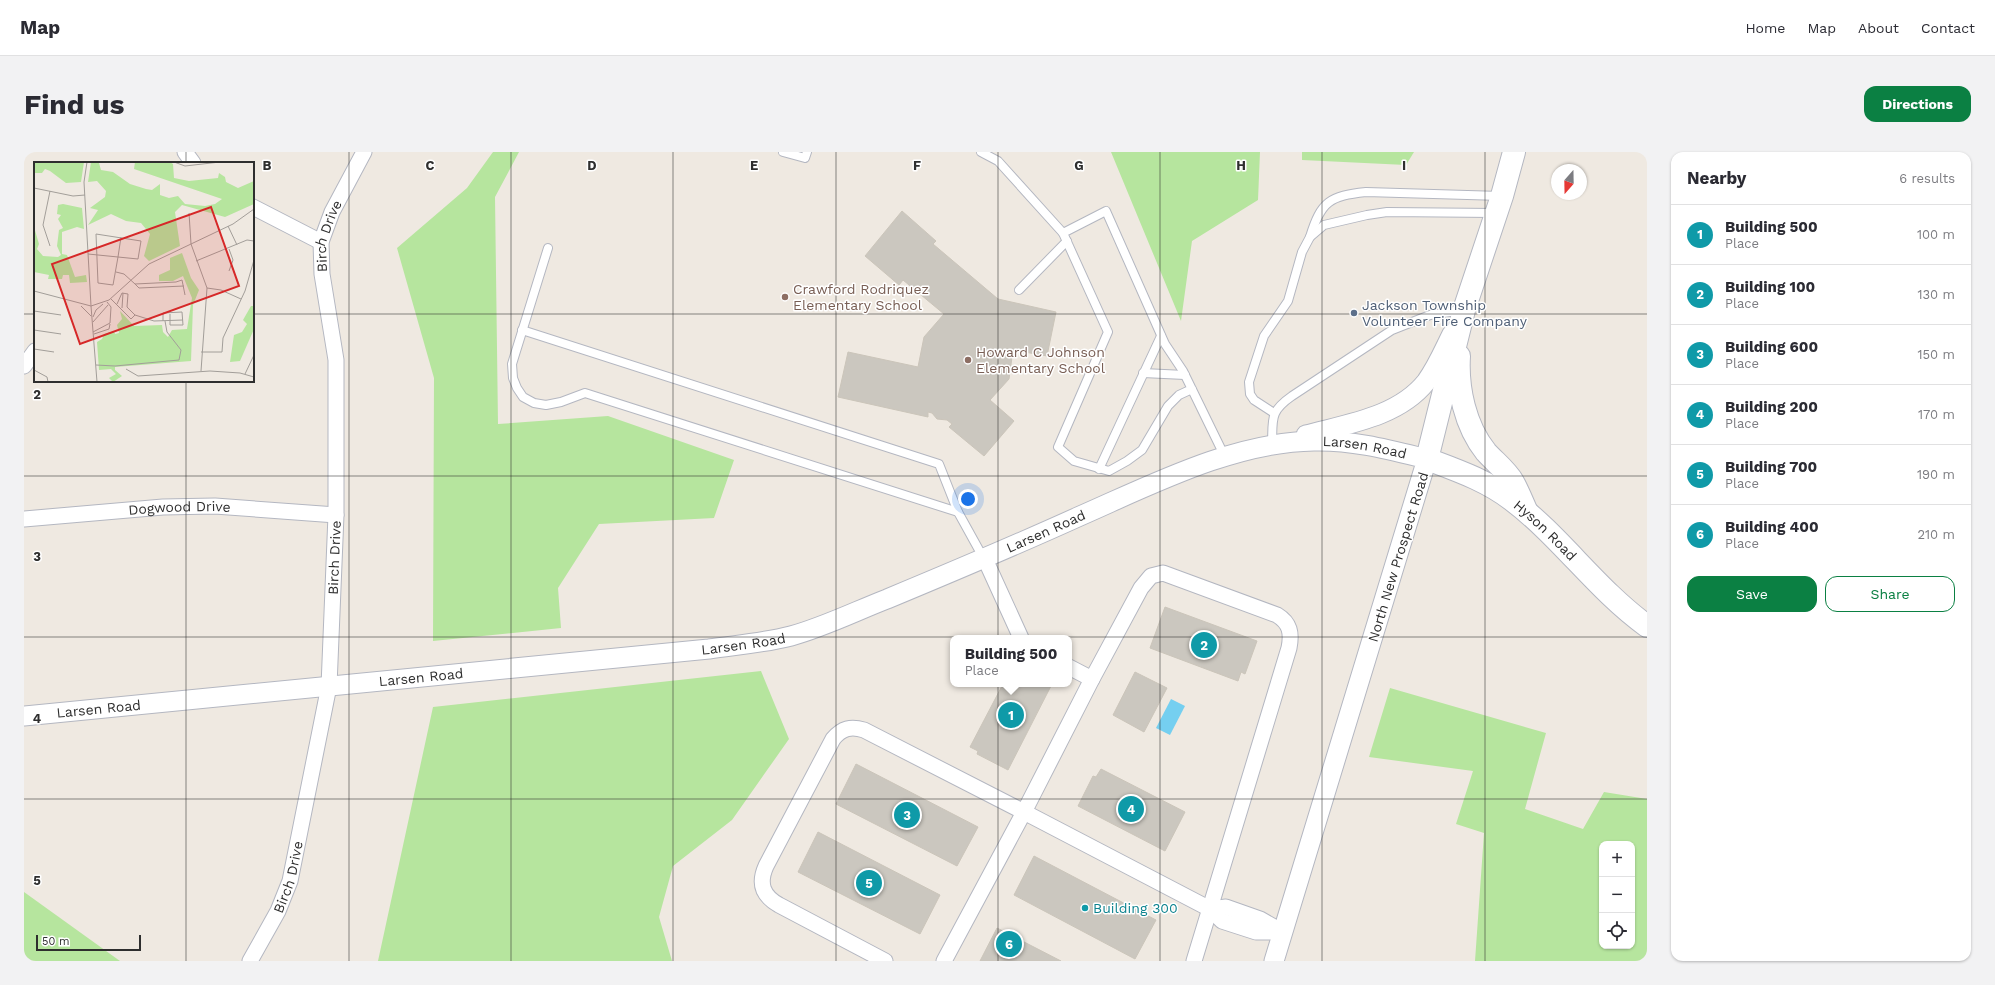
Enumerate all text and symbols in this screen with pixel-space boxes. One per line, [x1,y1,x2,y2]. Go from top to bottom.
text: Map [20,16,60,39]
text: Home [1745,20,1785,36]
text: Map [1807,20,1836,36]
text: About [1858,20,1899,36]
text: Contact [1921,20,1975,36]
button: Directions [1864,86,1971,122]
text: Find us [24,88,124,121]
text: B [263,158,272,173]
text: C [426,158,435,173]
text: D [587,158,597,173]
text: E [750,158,758,173]
text: F [913,158,921,173]
text: G [1074,158,1084,173]
text: H [1236,158,1246,173]
text: I [1402,158,1406,173]
inset map [34,162,254,382]
north arrow [1551,164,1587,200]
text: Nearby [1687,168,1746,188]
text: 6 results [1899,171,1955,186]
street label: Birch Drive [312,197,345,272]
text: Building 500 [1725,218,1818,236]
text: 1 [1697,227,1703,242]
text: 100 m [1917,227,1955,242]
text: Place [1725,236,1759,251]
text: Building 100 [1725,278,1815,296]
place label: Crawford Rodriquez Elementary School [793,281,929,313]
text: 2 [1696,287,1704,302]
text: 130 m [1917,287,1955,302]
marker: Crawford Rodriquez Elementary School [780,292,790,302]
text: Place [1725,296,1759,311]
place label: Jackson Township Volunteer Fire Company [1362,297,1528,329]
marker: Jackson Township Volunteer Fire Company [1349,308,1359,318]
text: Building 600 [1725,338,1818,356]
place label: Howard C Johnson Elementary School [976,344,1106,376]
text: 3 [1696,347,1704,362]
text: 150 m [1917,347,1955,362]
marker: Howard C Johnson Elementary School [963,355,973,365]
text: Place [1725,356,1759,371]
text: 2 [33,387,41,402]
text: Building 200 [1725,398,1818,416]
text: 4 [1696,407,1704,422]
text: 170 m [1918,407,1955,422]
text: Place [1725,416,1759,431]
street label: Larsen Road [1322,433,1408,462]
text: Building 700 [1725,458,1817,476]
text: 5 [1696,467,1704,482]
text: 190 m [1917,467,1955,482]
street label: North New Prospect Road [1365,470,1431,644]
text: Place [1725,476,1759,491]
your location [958,489,978,509]
street label: Hyson Road [1511,497,1580,564]
street label: Dogwood Drive [128,498,231,518]
street label: Larsen Road [1004,507,1088,556]
text: Building 400 [1725,518,1819,536]
street label: Birch Drive [325,520,344,595]
text: 6 [1696,527,1704,542]
text: 210 m [1917,527,1955,542]
text: Place [1725,536,1759,551]
text: 3 [33,549,41,564]
button: Save [1687,576,1817,612]
button: Share [1825,576,1955,612]
street label: Larsen Road [701,630,787,658]
pin: 2 [1191,630,1217,660]
popup [950,635,1072,687]
text: Building 500 [965,645,1057,663]
text: Place [965,663,999,678]
street label: Larsen Road [378,665,464,689]
street label: Larsen Road [56,697,142,721]
pin: 1 [998,700,1024,730]
text: 4 [33,711,42,726]
pin: 4 [1118,794,1144,824]
pin: 3 [894,800,920,830]
street label: Birch Drive [270,840,306,915]
map controls [1599,841,1635,949]
button: + [1599,841,1635,877]
pin: 5 [856,868,882,898]
text: 5 [33,873,41,888]
button: − [1599,877,1635,913]
place label: Building 300 [1093,900,1178,916]
marker: Building 300 [1080,903,1090,913]
button: locate [1599,913,1635,949]
pin: 6 [996,929,1022,959]
scale bar [36,933,141,952]
text: 50 m [42,935,69,948]

